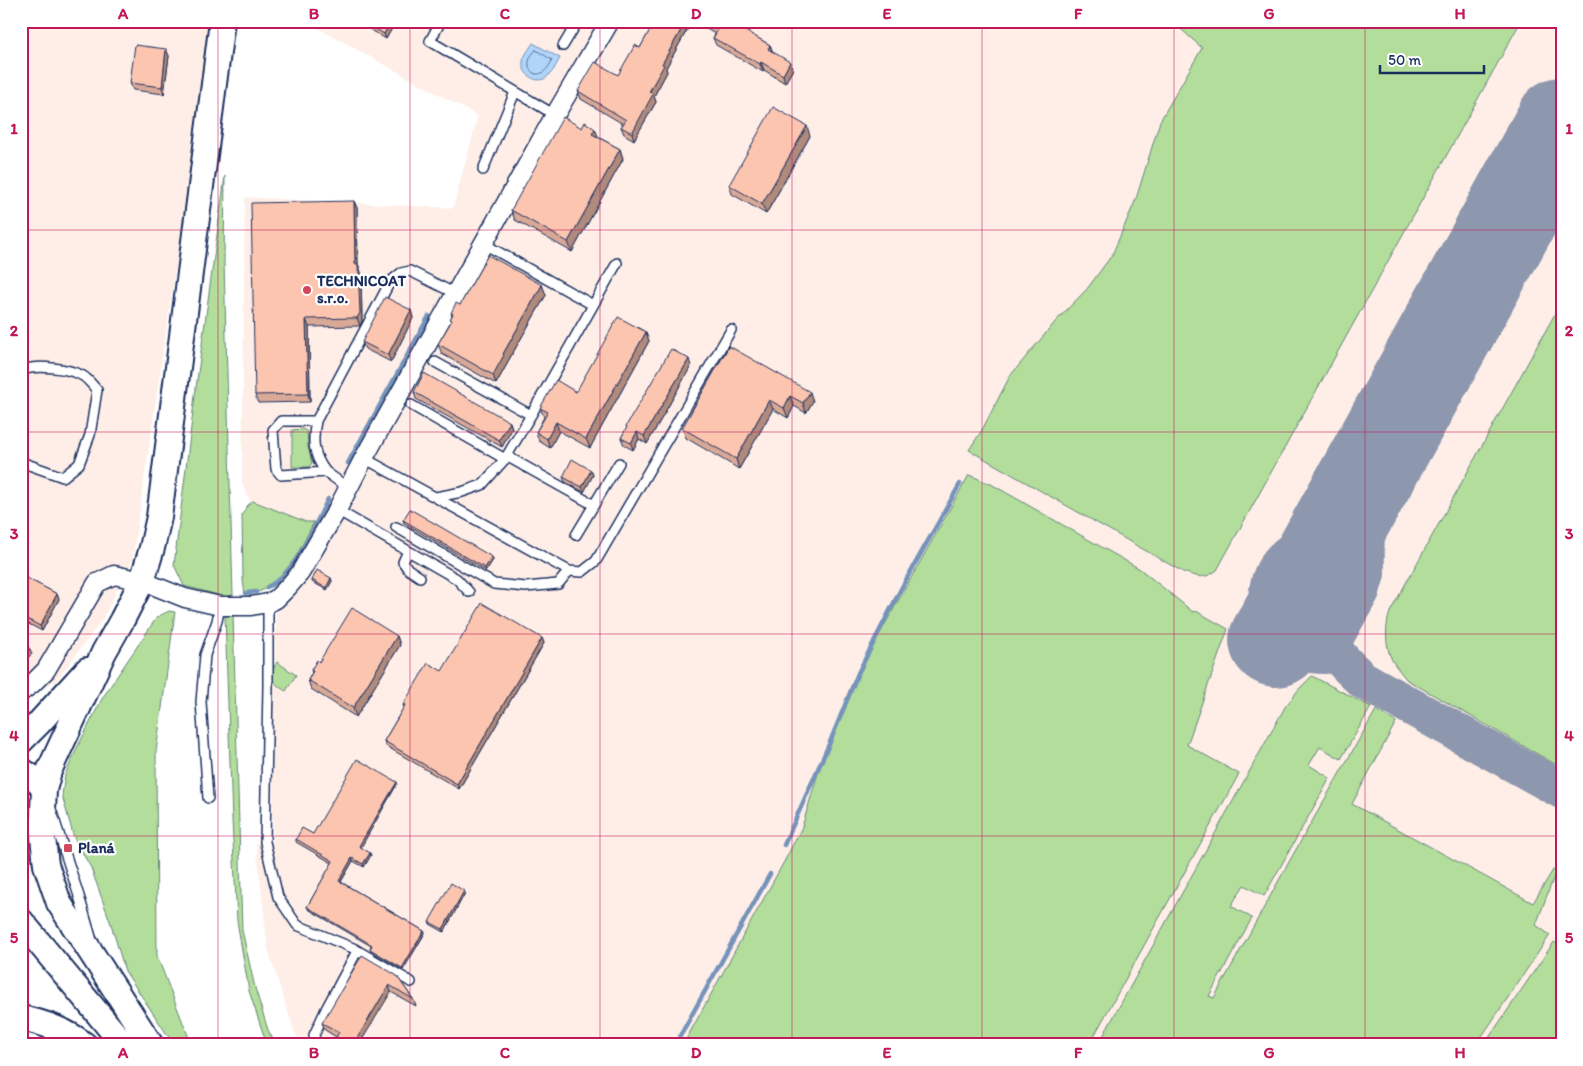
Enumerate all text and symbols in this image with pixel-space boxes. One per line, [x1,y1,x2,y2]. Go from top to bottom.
text: A [117,4,129,23]
text: B [309,4,320,23]
text: C [500,4,511,23]
text: D [691,4,702,23]
text: E [883,4,892,23]
text: F [1074,4,1083,23]
text: G [1263,4,1275,23]
text: H [1454,4,1466,23]
scale bar [1380,42,1484,74]
text: 50 m [1388,51,1421,69]
text: 1 [10,119,18,138]
text: 1 [1565,119,1573,138]
place label: TECHNICOAT s.r.o. [316,272,407,307]
marker: TECHNICOAT s.r.o. [301,284,313,296]
text: 2 [10,321,19,340]
text: 2 [1565,321,1574,340]
text: 3 [10,524,19,543]
text: 3 [1565,524,1574,543]
text: 4 [9,726,19,745]
text: 4 [1564,726,1574,745]
place label: Planá [78,839,115,857]
marker: Planá [62,842,74,854]
text: 5 [10,928,19,947]
text: 5 [1565,928,1574,947]
text: A [117,1043,129,1062]
text: B [309,1043,320,1062]
text: C [500,1043,511,1062]
text: D [691,1043,702,1062]
text: E [883,1043,892,1062]
text: F [1074,1043,1083,1062]
text: G [1263,1043,1275,1062]
text: H [1454,1043,1466,1062]

